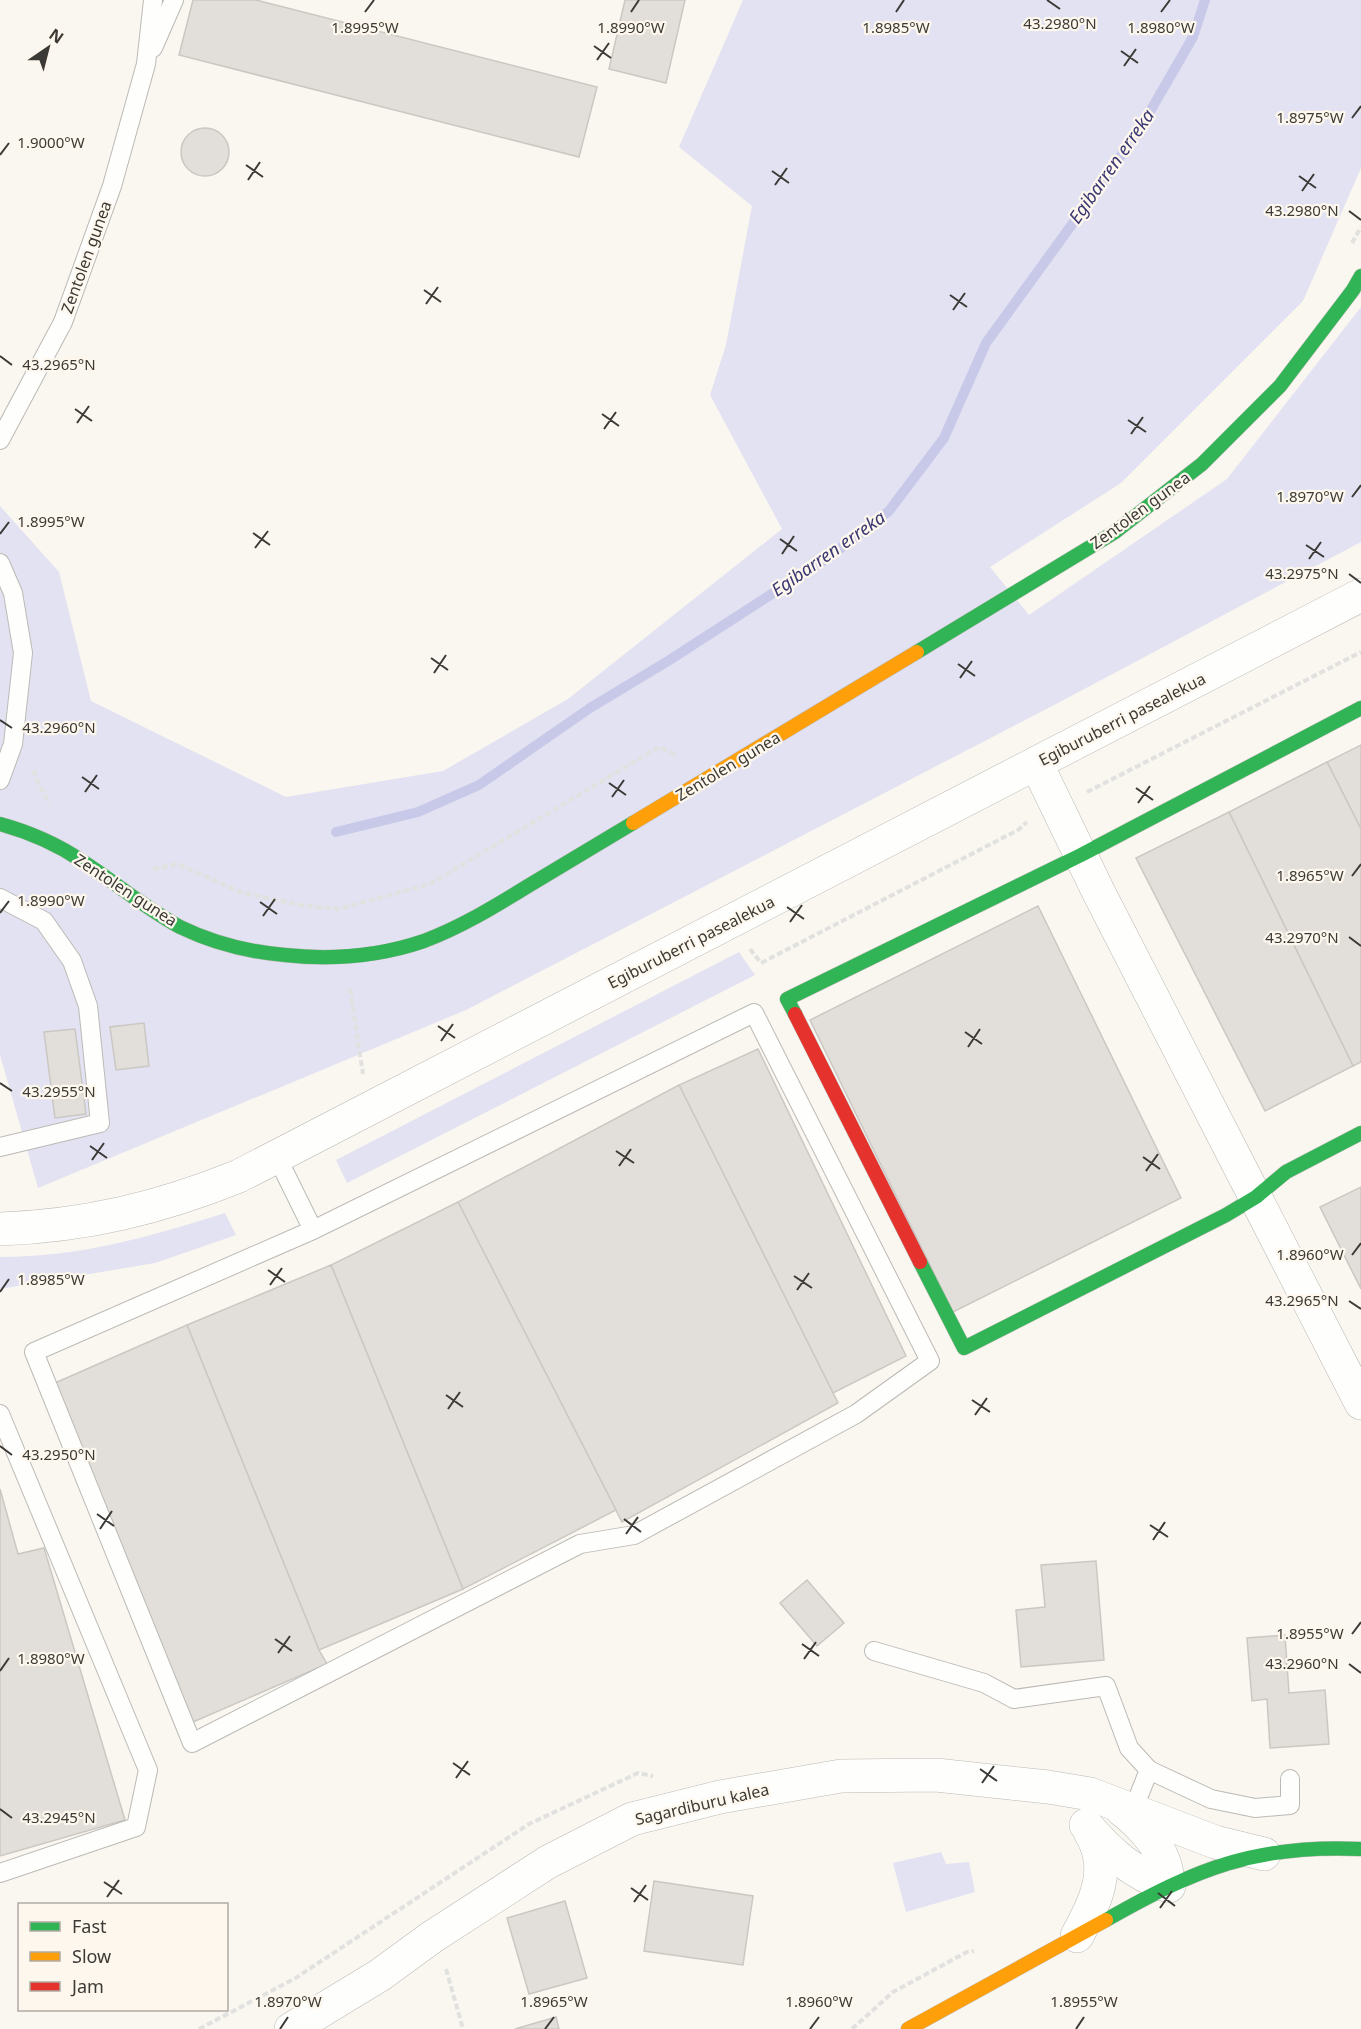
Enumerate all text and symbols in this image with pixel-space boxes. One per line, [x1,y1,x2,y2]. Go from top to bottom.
text: 43.2980°N [1023,13,1097,33]
text: 1.8995°W [331,17,399,37]
text: 1.8990°W [597,17,665,37]
text: 1.8985°W [862,17,930,37]
text: 1.8980°W [1127,17,1195,37]
north arrow [18,18,78,78]
text: N [45,23,68,48]
water label: Egibarren erreka [1063,104,1159,228]
text: 1.8975°W [1276,107,1344,127]
text: 1.9000°W [17,132,85,152]
street label: Zentolen gunea [55,198,117,316]
text: 43.2980°N [1265,200,1339,220]
text: 43.2965°N [22,354,96,374]
street label: Zentolen gunea [1086,466,1194,554]
text: 1.8970°W [1276,486,1344,506]
water label: Egibarren erreka [766,505,890,601]
text: 1.8995°W [17,511,85,531]
text: 43.2975°N [1265,563,1339,583]
street label: Egiburuberri pasealekua [1035,667,1209,771]
text: 43.2960°N [22,717,96,737]
street label: Zentolen gunea [672,726,784,806]
street label: Zentolen gunea [70,849,182,931]
text: 1.8965°W [1276,865,1344,885]
text: 1.8990°W [17,890,85,910]
street label: Egiburuberri pasealekua [604,890,778,994]
text: 43.2970°N [1265,927,1339,947]
text: 43.2955°N [22,1081,96,1101]
text: 1.8960°W [1276,1244,1344,1264]
text: 1.8985°W [17,1269,85,1289]
text: 43.2965°N [1265,1290,1339,1310]
text: 43.2950°N [22,1444,96,1464]
text: 1.8955°W [1276,1623,1344,1643]
text: 1.8980°W [17,1648,85,1668]
text: 43.2960°N [1265,1653,1339,1673]
street label: Sagardiburu kalea [633,1778,771,1830]
text: 43.2945°N [22,1807,96,1827]
legend [18,1903,228,2011]
text: Fast [72,1914,107,1938]
text: Slow [72,1944,111,1968]
text: Jam [70,1974,104,1998]
text: 1.8970°W [254,1991,322,2011]
text: 1.8965°W [520,1991,588,2011]
text: 1.8960°W [785,1991,853,2011]
text: 1.8955°W [1050,1991,1118,2011]

